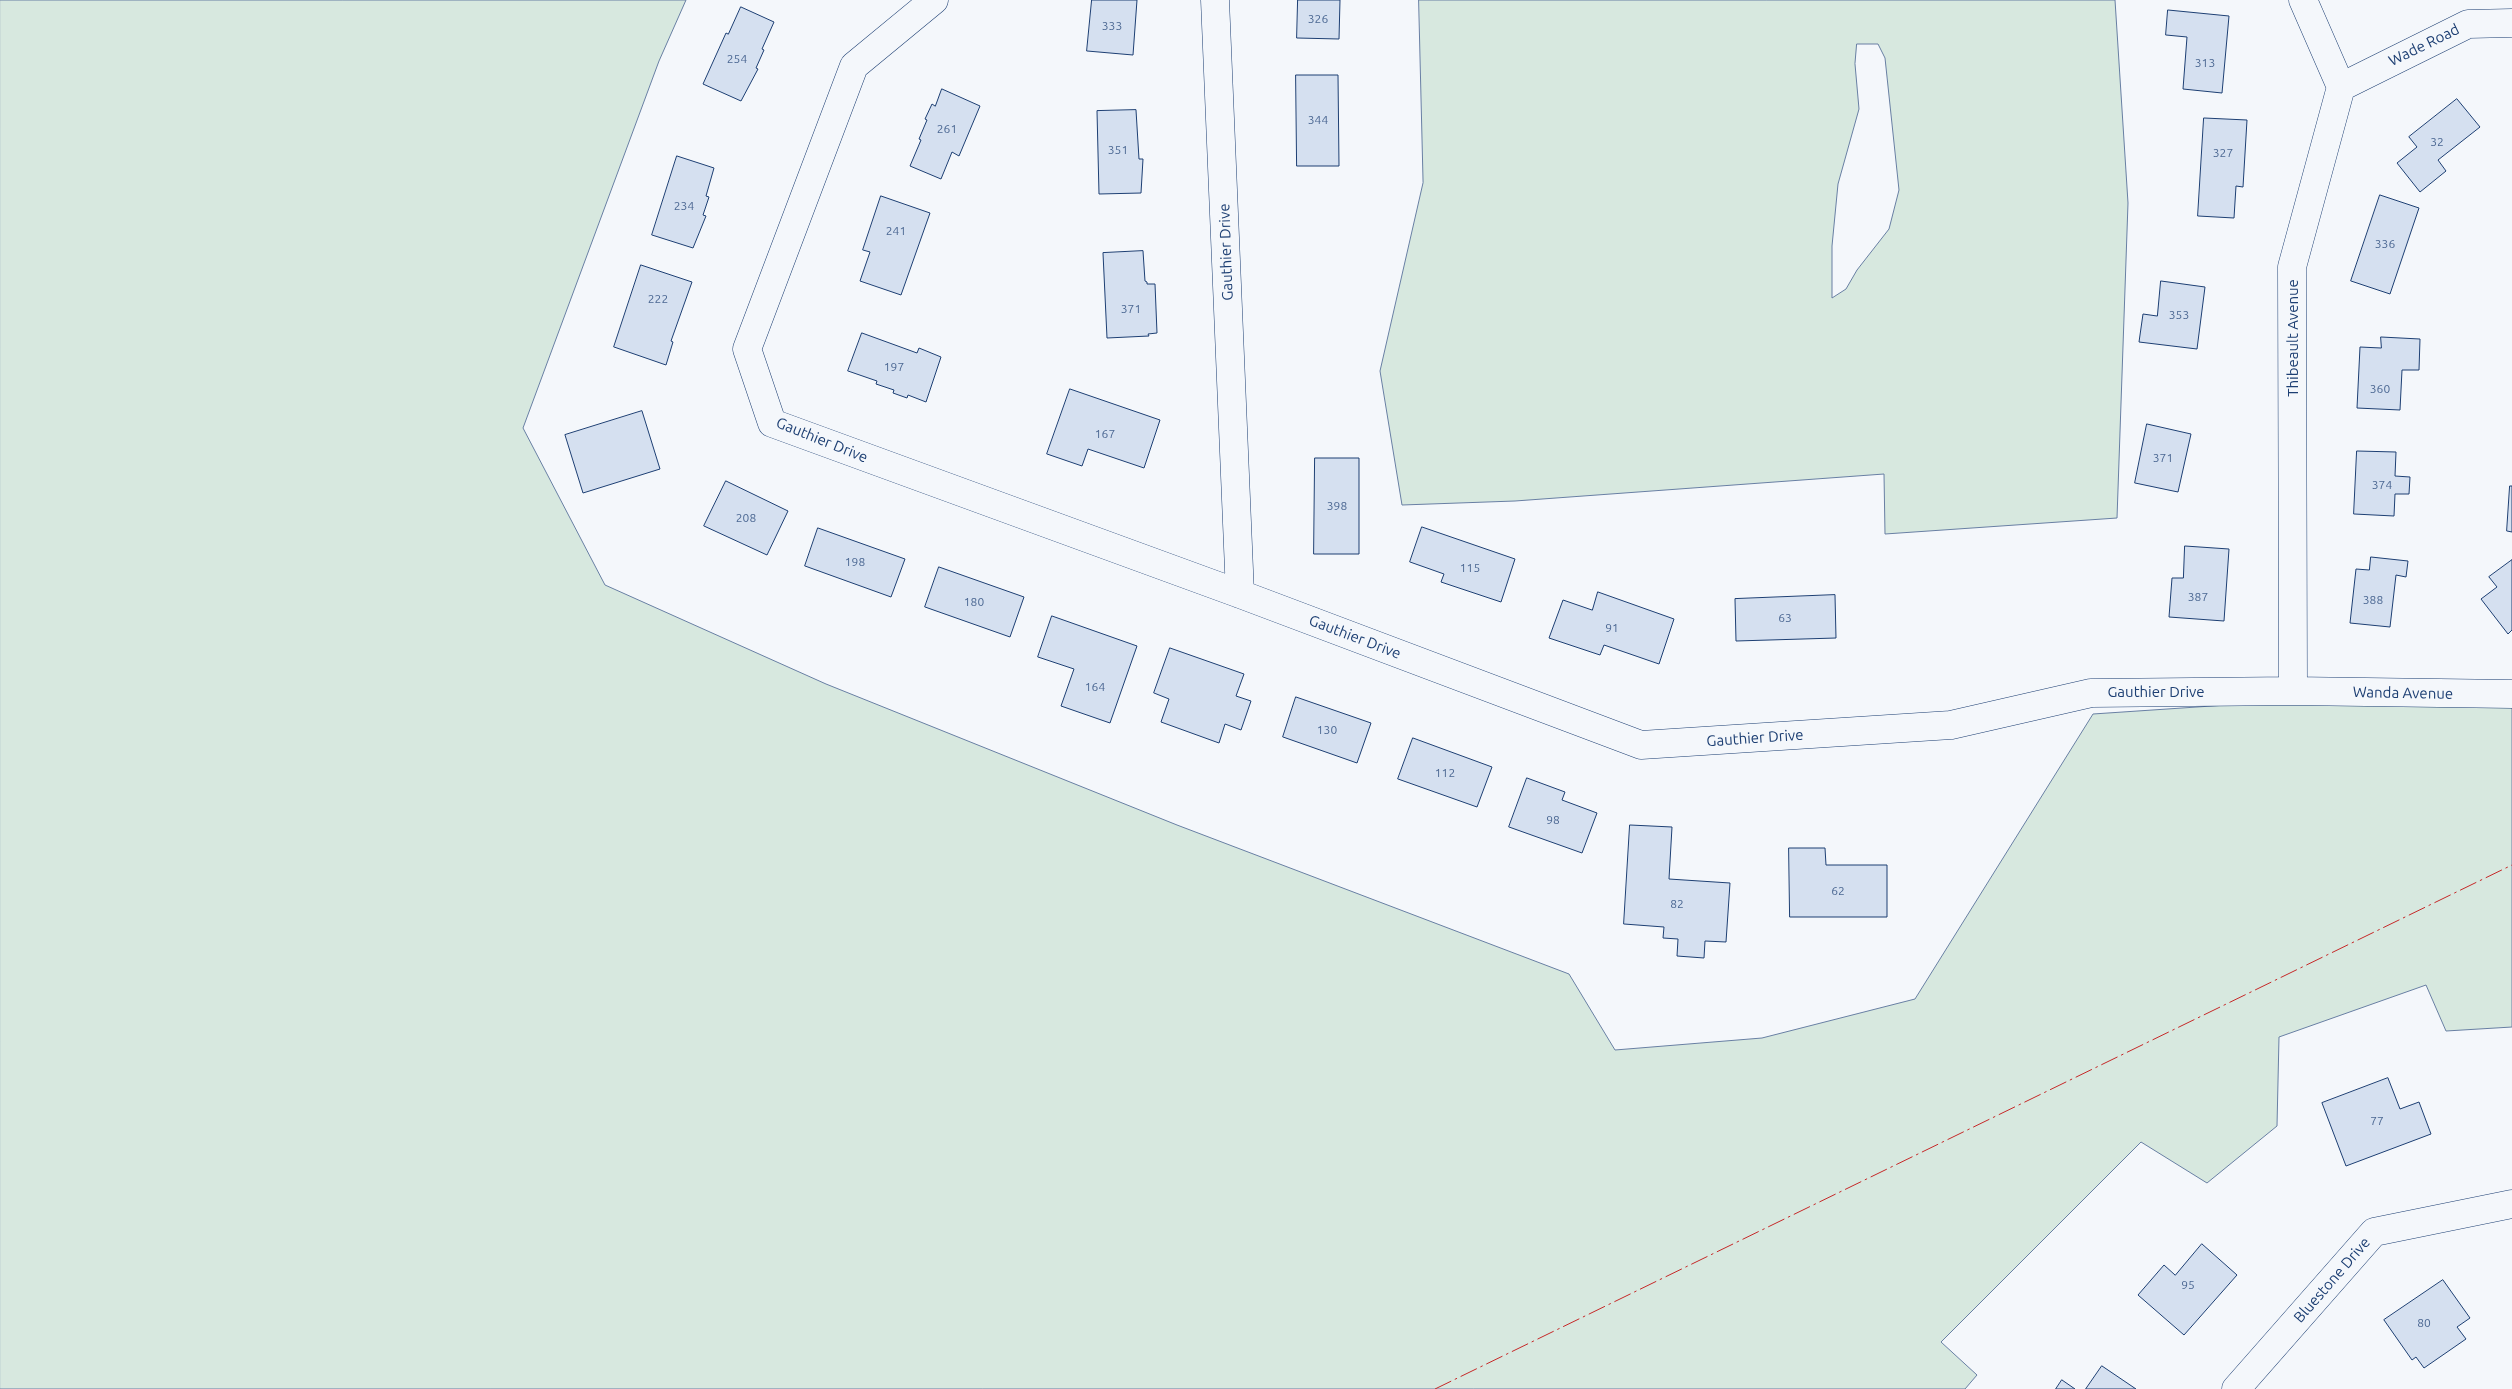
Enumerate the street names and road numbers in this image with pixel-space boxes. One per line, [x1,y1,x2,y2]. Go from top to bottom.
street label: Wade Road [2386,20,2462,70]
street label: Gauthier Drive [1215,203,1237,301]
street label: Thibeault Avenue [2284,279,2302,397]
street label: Gauthier Drive [774,413,870,467]
street label: Gauthier Drive [1306,611,1404,663]
street label: Gauthier Drive [2107,683,2205,701]
street label: Wanda Avenue [2353,683,2453,703]
street label: Gauthier Drive [1706,726,1804,750]
street label: Bluestone Drive [2290,1234,2374,1326]

